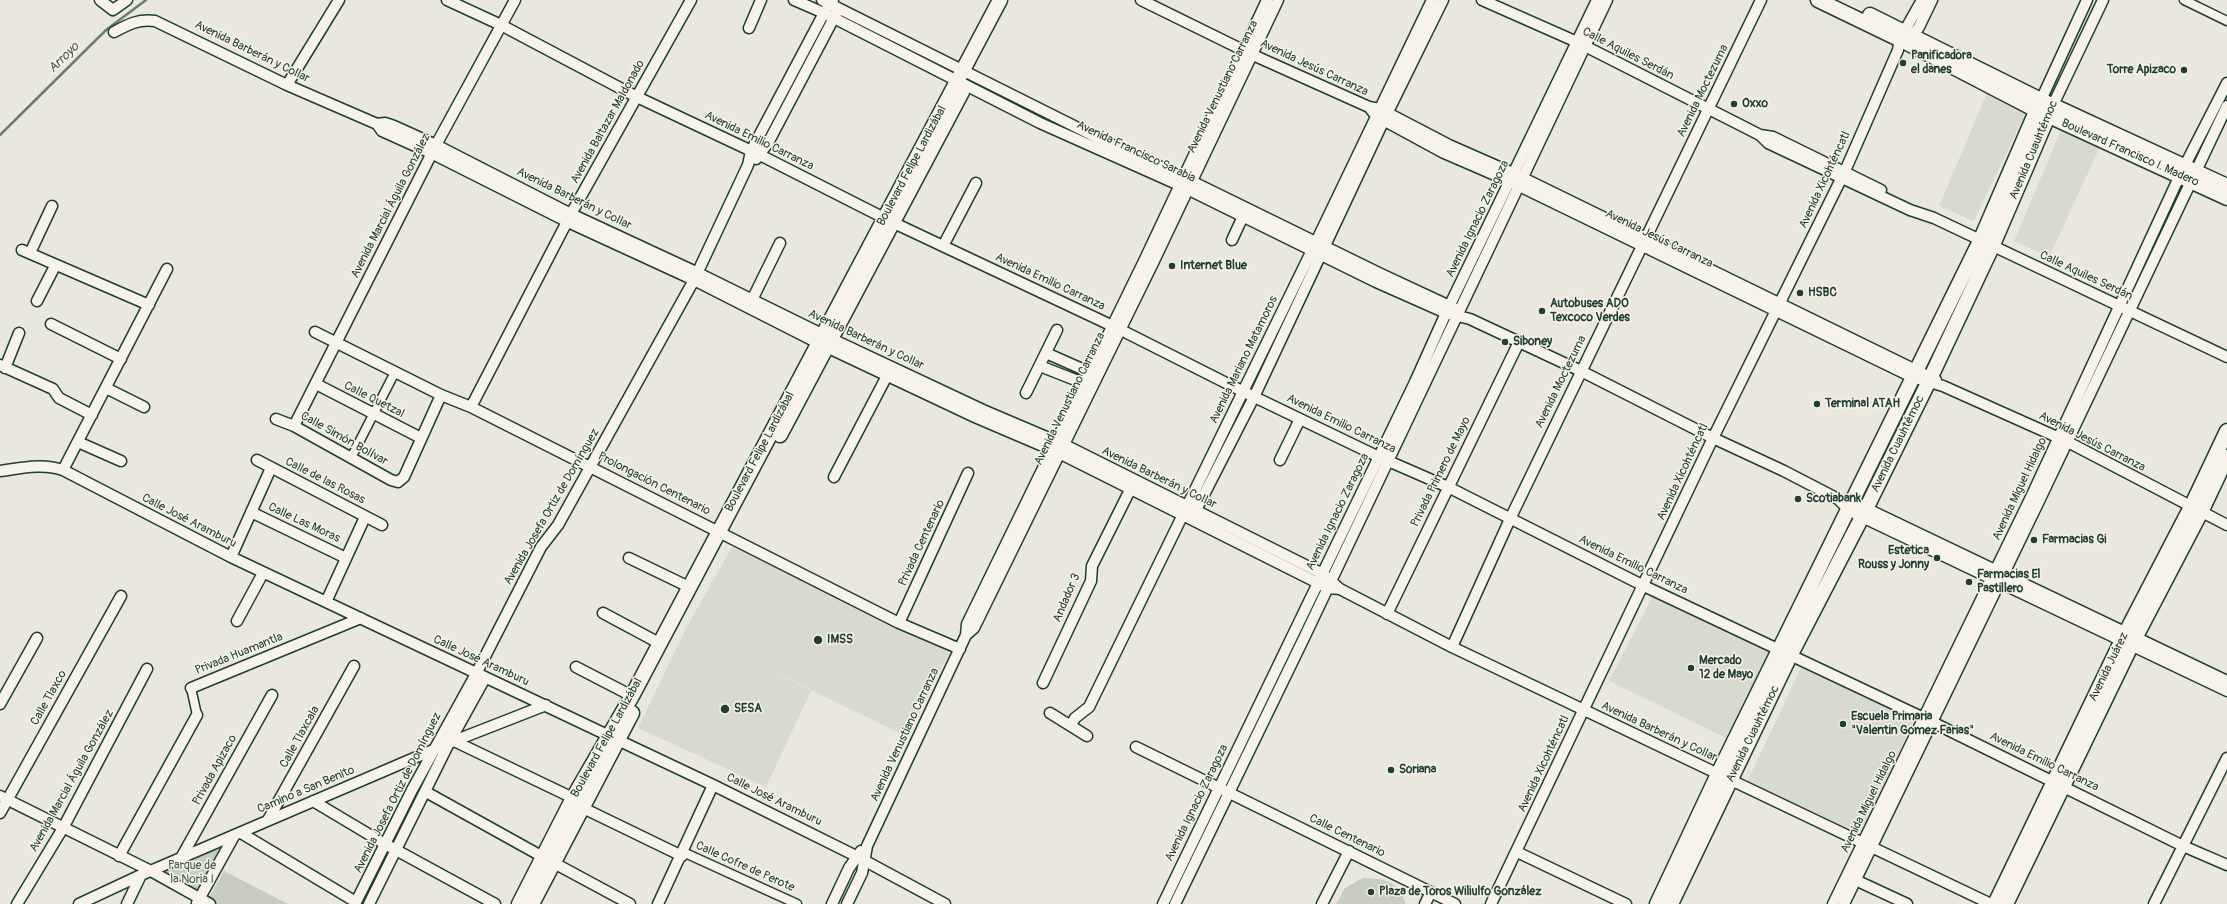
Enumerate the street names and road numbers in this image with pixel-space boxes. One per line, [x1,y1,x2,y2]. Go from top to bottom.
street label: Avenida Barberán y Collar [192,18,312,86]
street label: Avenida Venustiano Carranza [1185,18,1261,156]
street label: Calle Aquiles Serdán [1580,25,1676,83]
street label: Avenida Jesús Carranza [1258,37,1370,99]
street label: Avenida Moctezuma [1674,42,1732,140]
street label: Avenida Baltazar Maldonado [568,58,648,186]
street label: Avenida Cuauhtémoc [2007,98,2061,202]
street label: Boulevard Felipe Lardizábal [874,103,950,229]
street label: Avenida Emilio Carranza [702,108,816,174]
street label: Boulevard Francisco I. Madero [2059,116,2201,190]
street label: Avenida Francisco Sarabia [1074,118,1198,186]
street label: Avenida Xicohténcatl [1796,129,1854,231]
street label: Avenida Marcial Águila González [348,131,434,281]
street label: Avenida Ignacio Zaragoza [1443,158,1513,280]
street label: Avenida Barberán y Collar [514,165,634,233]
street label: Avenida Jesús Carranza [1603,207,1715,271]
street label: Calle Aquiles Serdán [2037,248,2135,304]
street label: Avenida Emilio Carranza [993,250,1107,314]
street label: Avenida Mariano Matamoros [1207,294,1281,426]
street label: Avenida Barberán y Collar [806,307,926,373]
street label: Avenida Venustiano Carranza [1032,330,1108,468]
street label: Avenida Moctezuma [1532,333,1590,431]
street label: Calle Quetzal [341,379,407,421]
street label: Boulevard Felipe Lardizábal [722,389,798,515]
street label: Avenida Emilio Carranza [1284,391,1398,457]
street label: Avenida Cuauhtémoc [1868,393,1928,495]
street label: Calle Simón Bolívar [298,409,390,469]
street label: Avenida Jesús Carranza [2036,409,2148,475]
street label: Privada Primero de Mayo [1408,415,1474,529]
street label: Avenida Xicohténcatl [1654,421,1712,523]
street label: Avenida Josefa Ortiz de Domínguez [501,426,603,588]
street label: Avenida Miguel Hidalgo [1990,435,2050,543]
street label: Avenida Barberán y Collar [1099,444,1219,512]
street label: Prolongación Centenario [595,449,713,519]
street label: Avenida Ignacio Zaragoza [1303,451,1373,573]
street label: Calle de las Rosas [283,455,367,507]
street label: Calle José Aramburu [139,491,239,551]
street label: Privada Centenario [896,497,948,589]
street label: Calle Las Moras [266,500,342,546]
street label: Avenida Emilio Carranza [1576,532,1690,598]
street label: Andador 3 [1050,571,1084,625]
street label: Privada Huamantla [193,630,285,678]
street label: Avenida Juárez [2086,630,2132,704]
street label: Calle José Aramburu [431,632,531,690]
street label: Avenida Venustiano Carranza [868,666,942,804]
street label: Calle Tlaxco [28,668,70,728]
street label: Boulevard Felipe Lardizábal [568,676,646,800]
street label: Avenida Cuauhtémoc [1723,683,1783,785]
street label: Avenida Barberán y Collar [1599,699,1719,765]
street label: Calle Tlaxcala [277,704,323,770]
street label: Avenida Marcial Águila González [27,707,117,855]
street label: Avenida Josefa Ortiz de Domínguez [351,710,445,876]
street label: Avenida Xicohténcatl [1515,713,1573,815]
street label: Avenida Emilio Carranza [1987,729,2101,795]
street label: Privada Apizaco [190,732,240,808]
street label: Avenida Ignacio Zaragoza [1162,742,1232,864]
street label: Avenida Miguel Hidalgo [1838,749,1900,855]
street label: Camino a San Benito [255,763,357,817]
street label: Calle José Aramburu [724,771,824,829]
street label: Calle Centenario [1307,811,1387,861]
street label: Calle Cofre de Perote [693,839,797,895]

